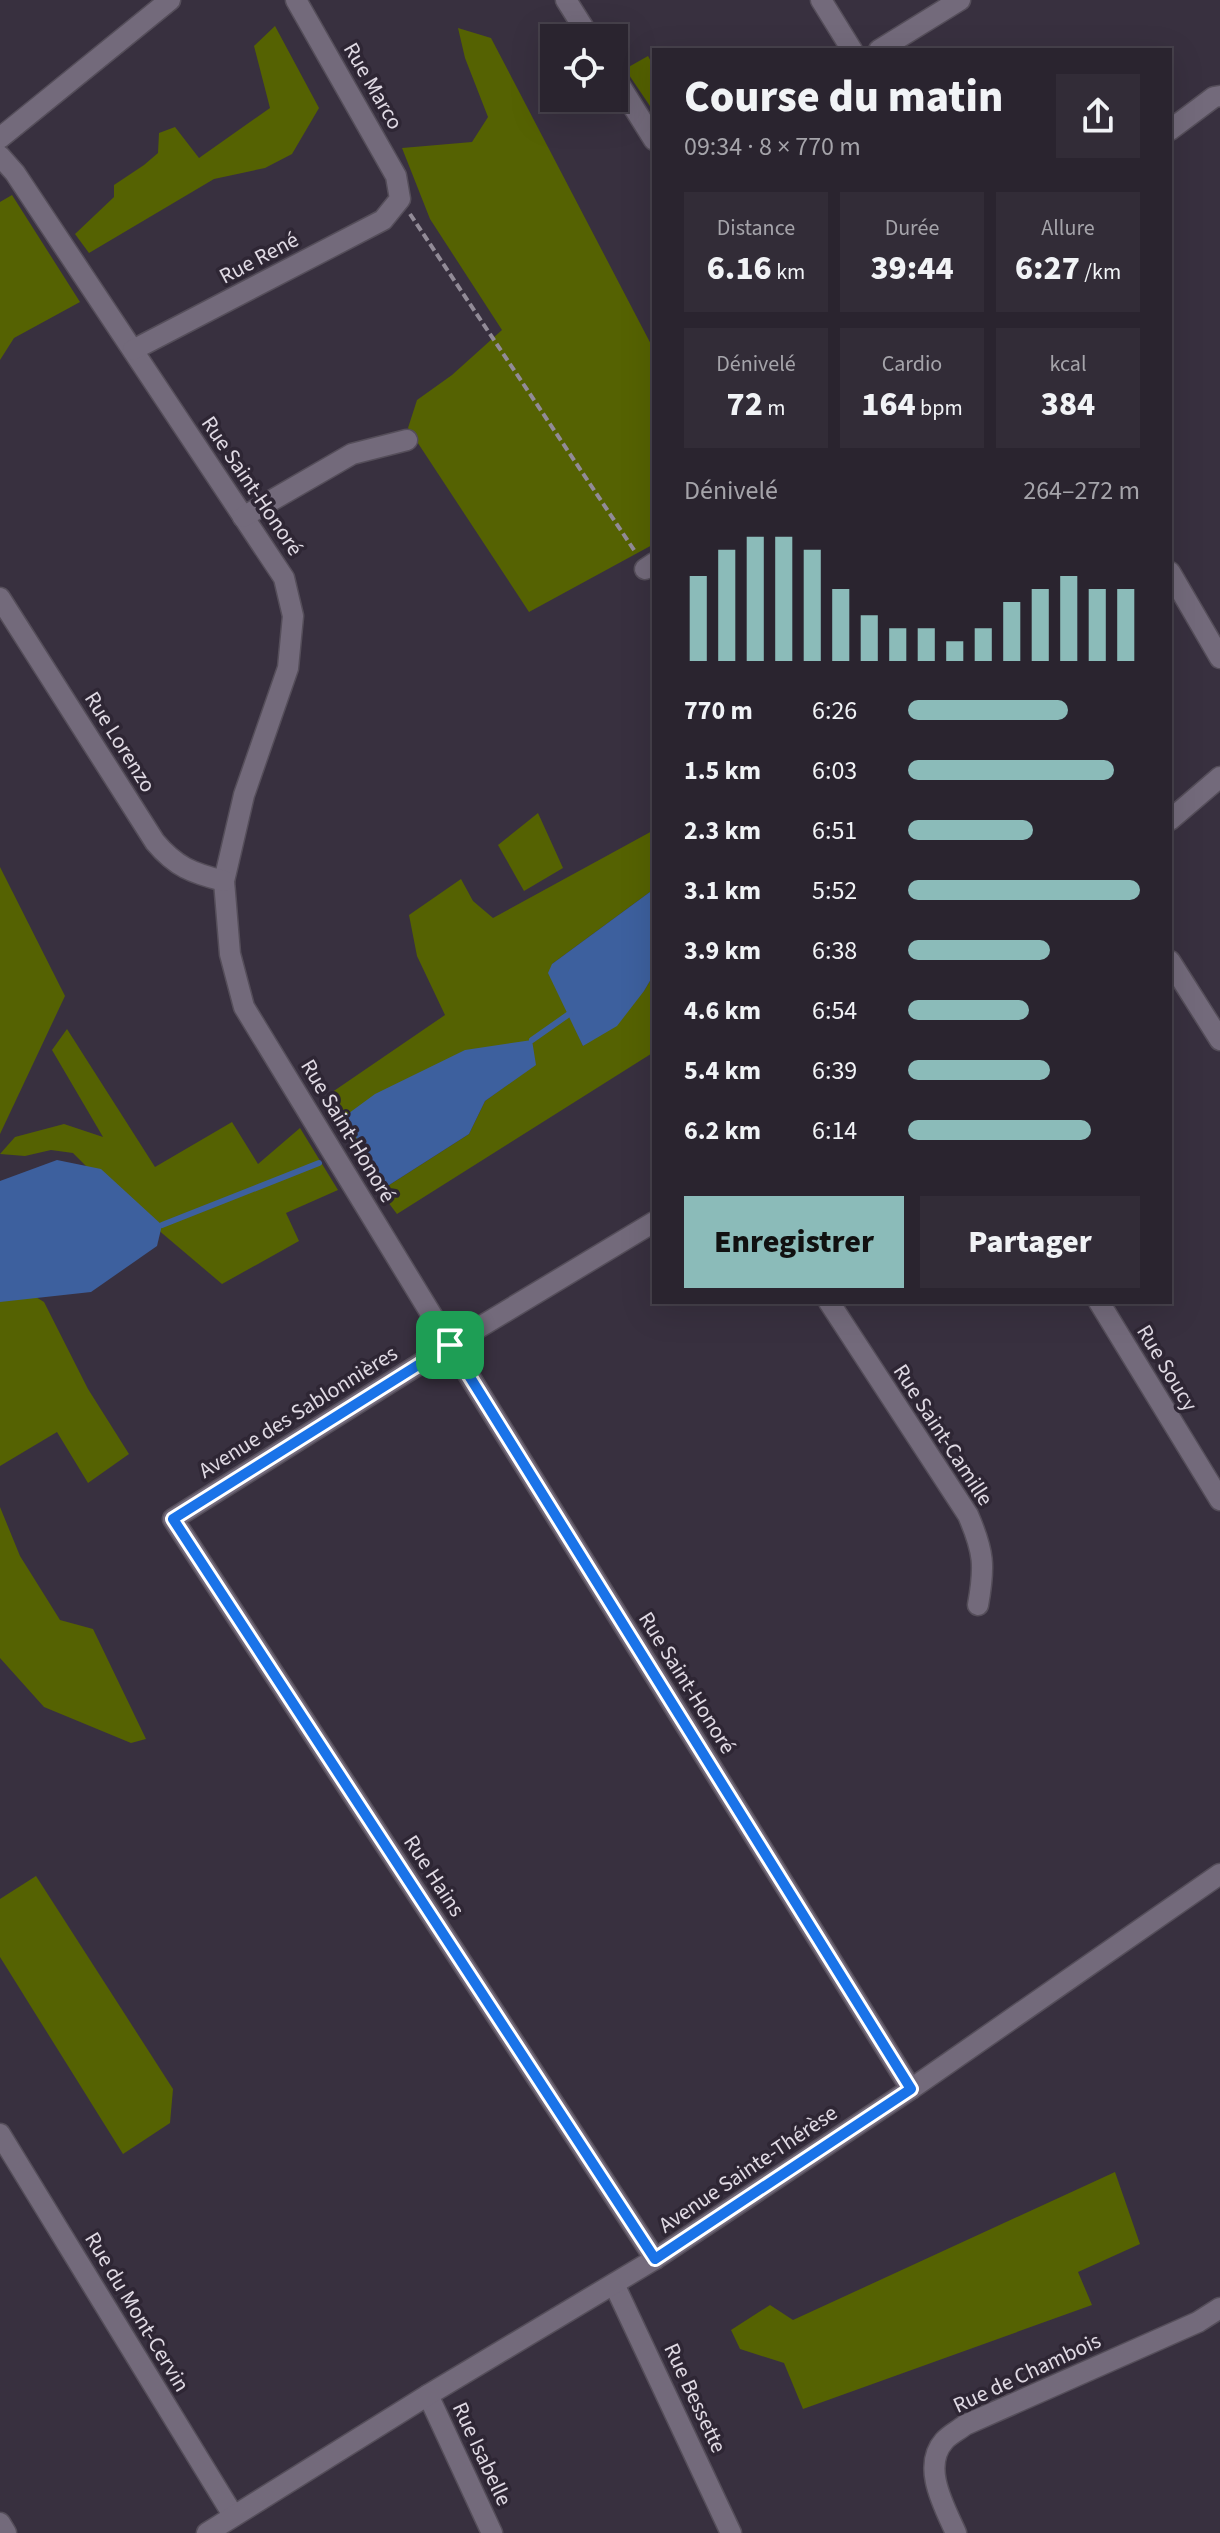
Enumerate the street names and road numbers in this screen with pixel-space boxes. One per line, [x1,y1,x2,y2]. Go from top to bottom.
street label: Rue Marco [335,37,411,135]
street label: Rue René [214,224,305,292]
street label: Rue Saint-Honoré [193,410,311,562]
street label: Rue Lorenzo [76,685,164,799]
street label: Rue Saint-Honoré [292,1053,404,1209]
street label: Rue Soucy [1129,1319,1206,1418]
street label: Avenue des Sablonnières [192,1338,404,1486]
street label: Rue Saint-Camille [885,1358,1001,1512]
street label: Rue Saint-Honoré [630,1606,744,1760]
street label: Rue Hains [396,1829,472,1923]
street label: Avenue Sainte-Thérèse [652,2097,844,2241]
street label: Rue du Mont-Cervin [77,2226,197,2398]
street label: Rue de Chambois [948,2325,1106,2421]
street label: Rue Bessette [656,2338,734,2458]
street label: Rue Isabelle [444,2397,520,2511]

